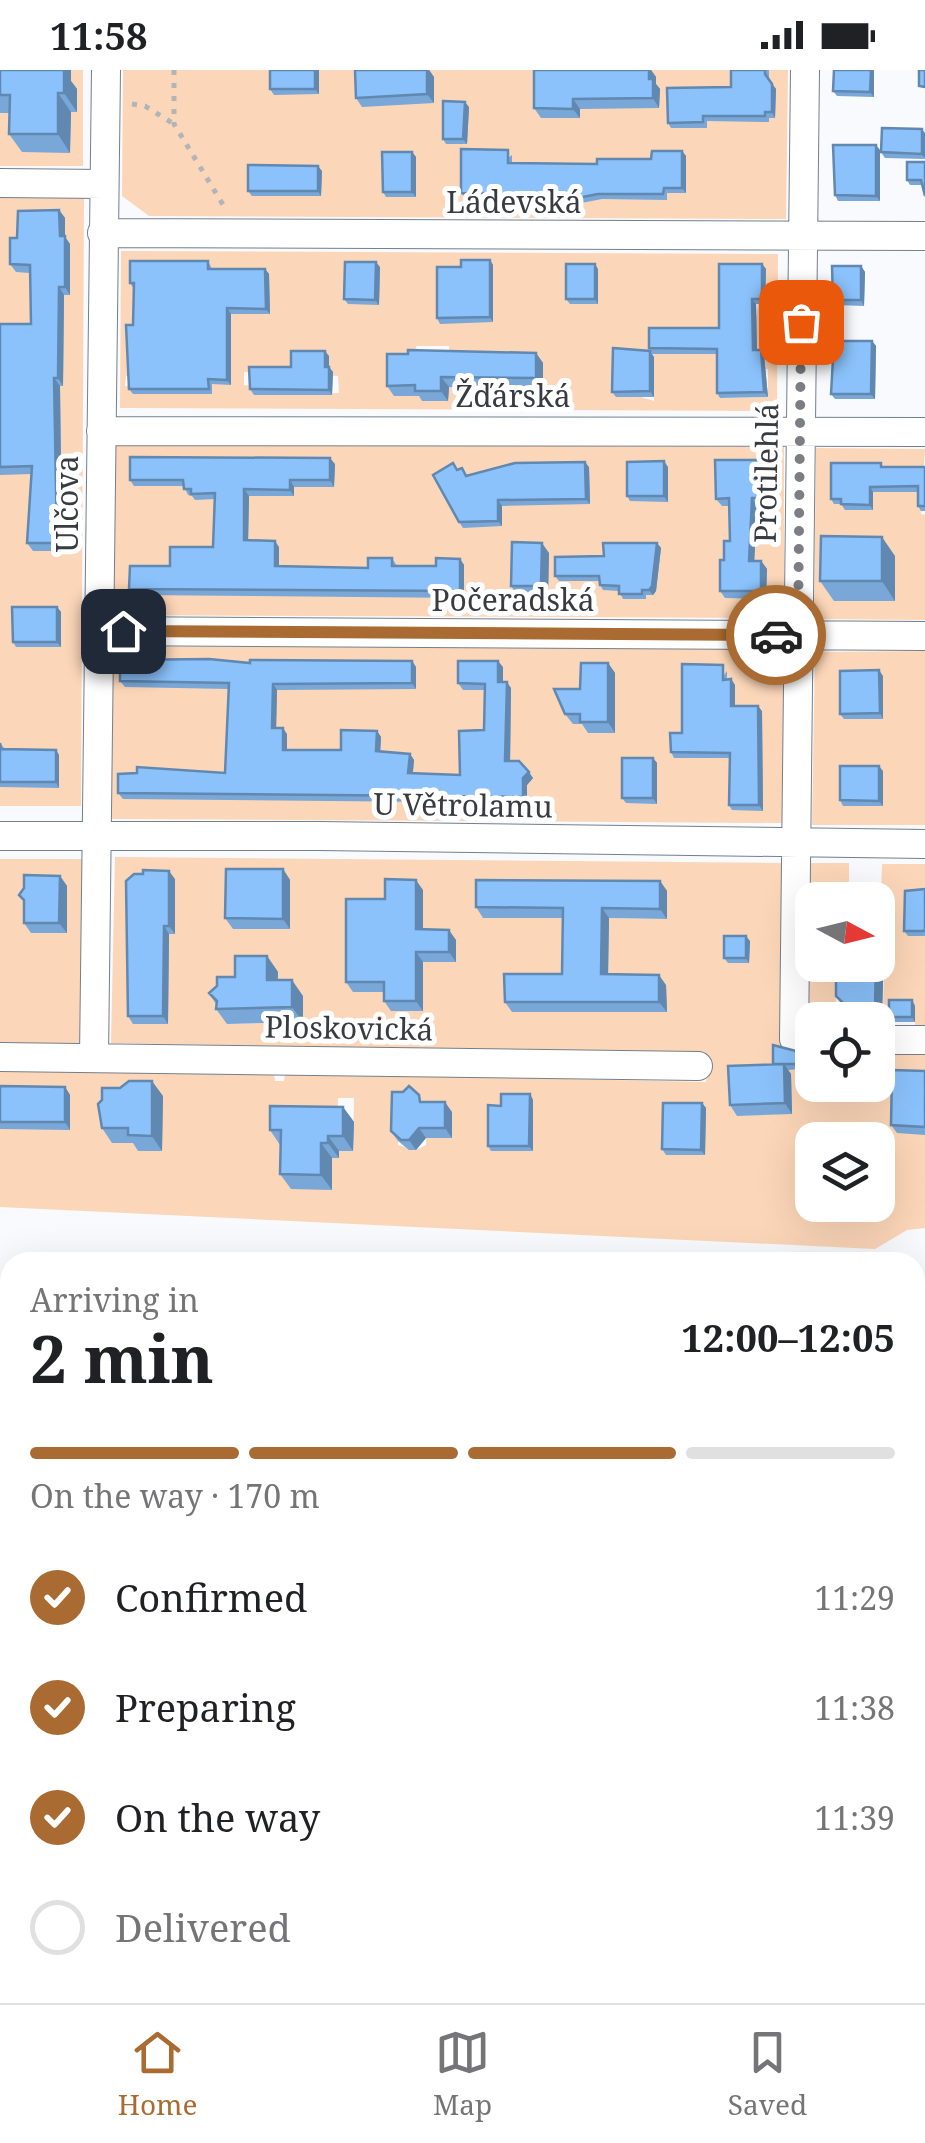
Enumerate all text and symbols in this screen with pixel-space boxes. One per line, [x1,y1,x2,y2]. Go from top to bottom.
text: 11:58 [50,9,147,61]
street label: Ládevská [446,181,582,222]
pin [759,280,844,365]
icon: bag [774,295,829,350]
street label: Žďárská [455,375,571,416]
street label: Protilehlá [744,402,787,543]
street label: Ulčova [46,455,87,553]
street label: Počeradská [431,579,595,620]
courier [726,585,826,685]
pin [81,589,166,674]
icon: home [96,604,151,659]
icon: car [749,608,804,663]
street label: U Větrolamu [373,782,553,827]
north arrow [795,882,895,982]
map controls [795,882,895,1222]
button: locate [795,1002,895,1102]
street label: Ploskovická [264,1006,434,1049]
button: layers [795,1122,895,1222]
text: Arriving in [30,1278,199,1321]
text: 12:00–12:05 [681,1311,895,1363]
text: 2 min [30,1314,214,1402]
text: On the way · 170 m [30,1474,320,1517]
icon: check [30,1570,85,1625]
text: Confirmed [115,1571,307,1623]
text: 11:29 [814,1576,895,1619]
icon: check [30,1680,85,1735]
text: Preparing [115,1681,296,1733]
text: 11:38 [814,1686,895,1729]
icon: check [30,1790,85,1845]
text: On the way [115,1791,320,1843]
text: 11:39 [814,1796,895,1839]
text: Delivered [115,1901,291,1953]
tab: Home [118,2025,198,2123]
tab: Map [433,2025,492,2123]
tab: Saved [728,2025,807,2123]

